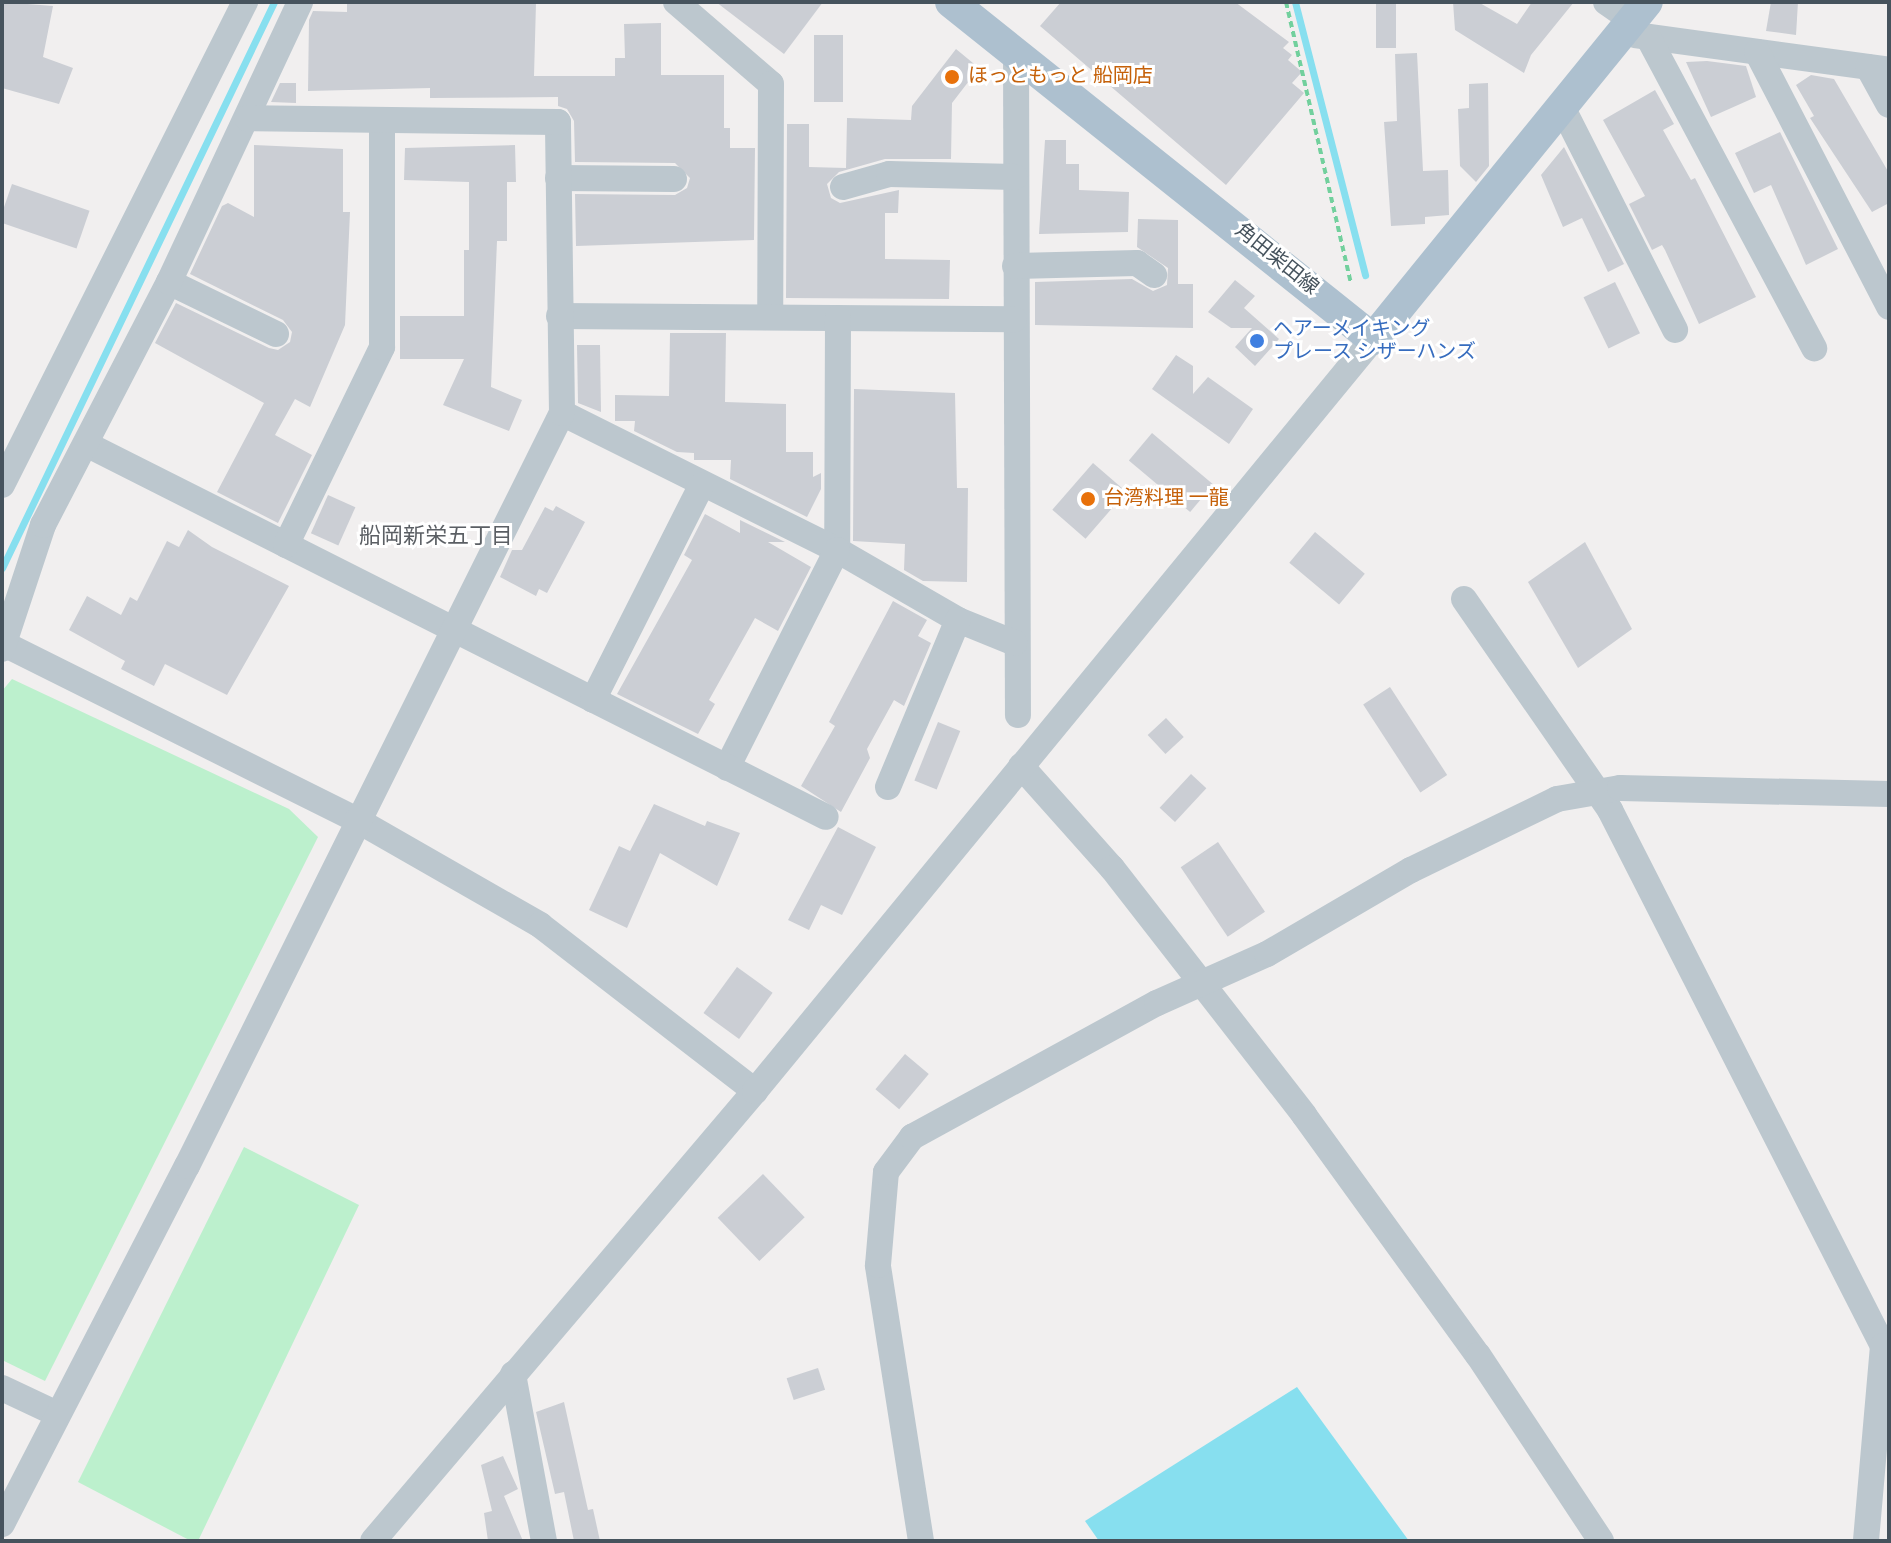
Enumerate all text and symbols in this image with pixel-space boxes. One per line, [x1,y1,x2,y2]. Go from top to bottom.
place label: ほっともっと 船岡店 [968,65,1153,89]
marker: ほっともっと 船岡店 [943,68,961,86]
street label: 角田柴田線 [1230,219,1322,301]
place label: ヘアーメイキング プレース シザーハンズ [1273,318,1478,365]
marker: ヘアーメイキング プレース シザーハンズ [1248,332,1266,350]
place label: 台湾料理 一龍 [1104,487,1229,511]
marker: 台湾料理 一龍 [1079,490,1097,508]
district label: 船岡新栄五丁目 [359,525,513,551]

